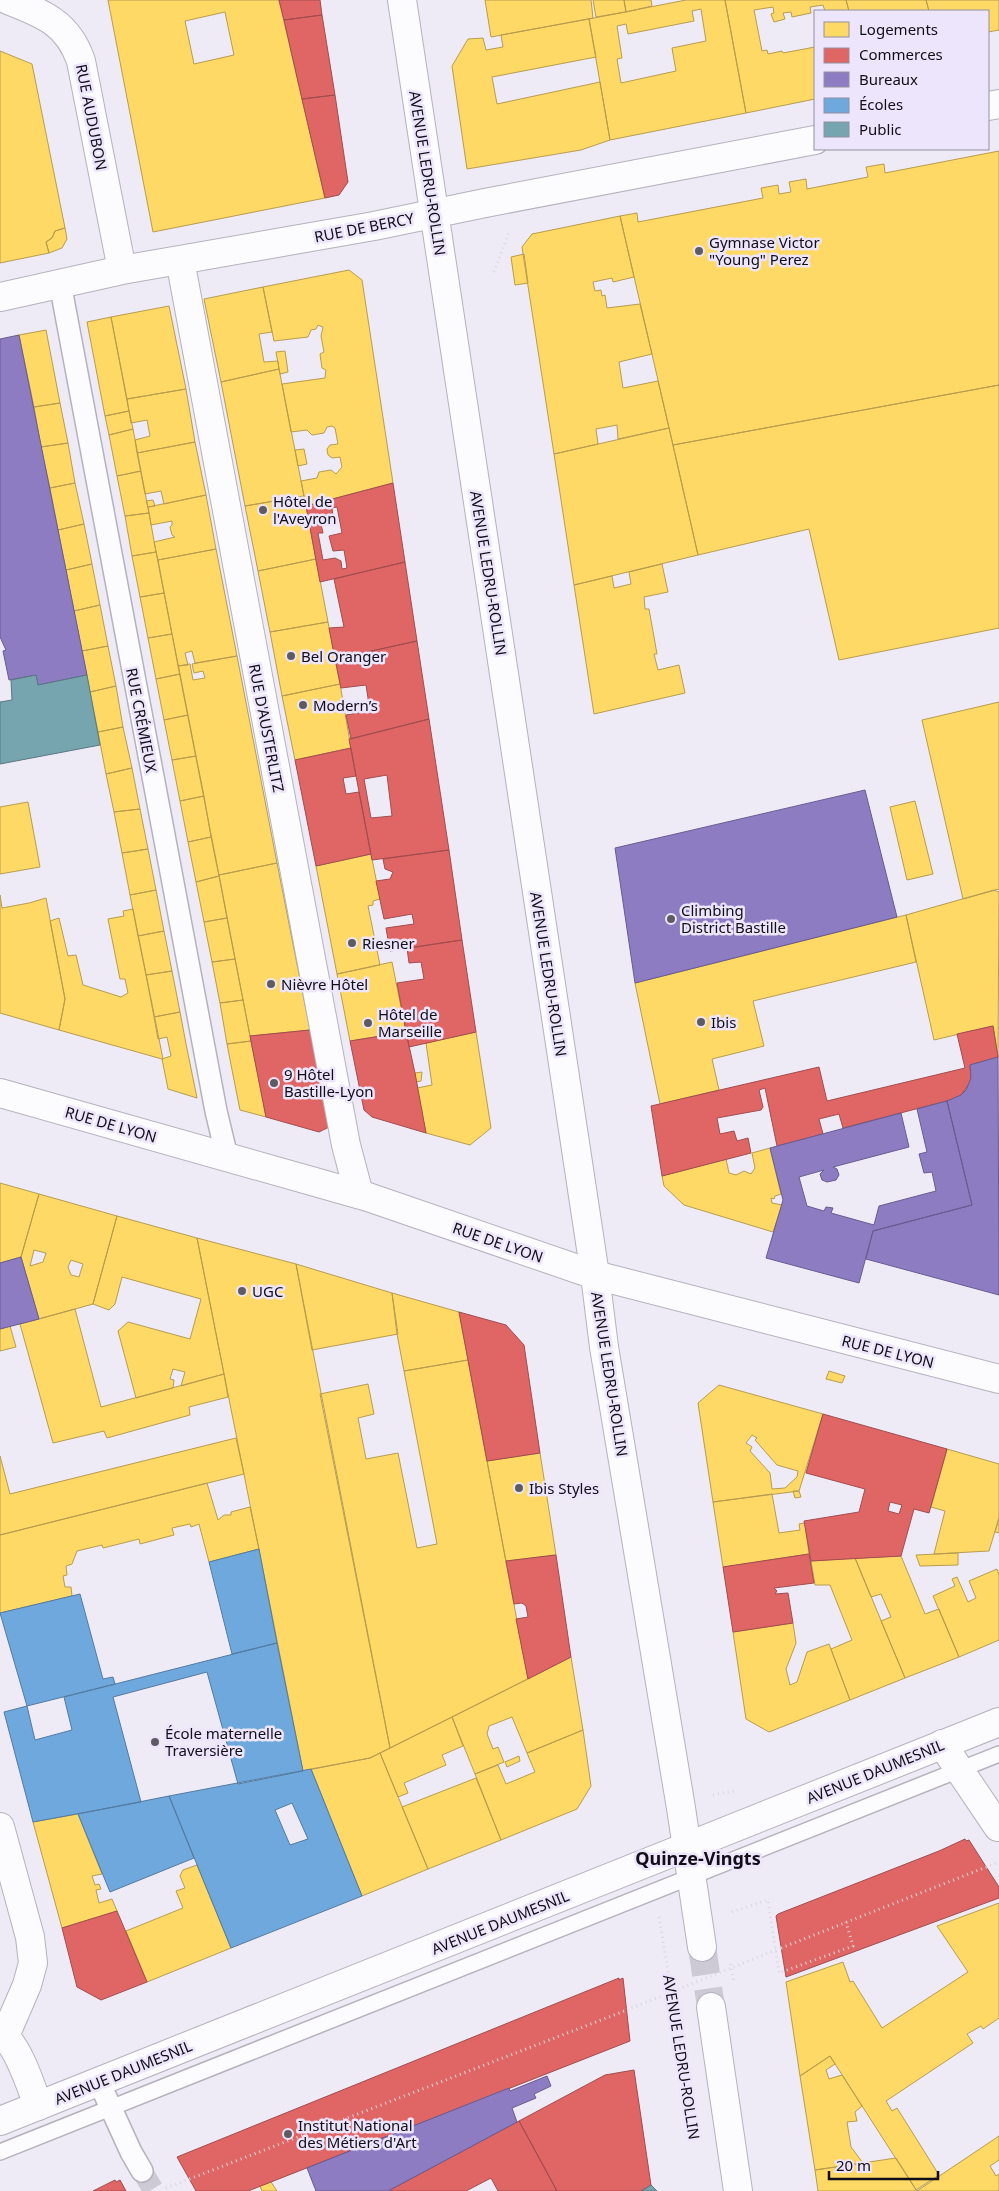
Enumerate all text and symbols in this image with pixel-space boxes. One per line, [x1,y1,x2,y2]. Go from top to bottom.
legend [814,10,989,150]
text: Logements [859,19,938,39]
text: Commerces [859,44,943,64]
street label: RUE AUDUBON [72,62,112,172]
text: Bureaux [859,69,918,89]
street label: AVENUE LEDRU-ROLLIN [405,89,451,257]
text: Écoles [859,94,903,114]
text: Public [859,119,902,139]
street label: RUE DE BERCY [312,207,416,246]
place label: Gymnase Victor "Young" Perez [709,232,820,269]
marker: Gymnase Victor "Young" Perez [693,245,705,257]
street label: AVENUE LEDRU-ROLLIN [466,489,512,657]
place label: Hôtel de l'Aveyron [273,491,336,528]
marker: Hôtel de l'Aveyron [257,504,269,516]
place label: Bel Oranger [301,646,386,666]
marker: Bel Oranger [285,650,297,662]
street label: RUE D'AUSTERLITZ [245,662,289,794]
street label: RUE CRÉMIEUX [122,666,162,774]
place label: Modern’s [313,695,378,715]
marker: Modern’s [297,699,309,711]
street label: AVENUE LEDRU-ROLLIN [526,890,572,1058]
place label: Climbing District Bastille [681,900,786,937]
marker: Climbing District Bastille [665,913,677,925]
place label: Riesner [362,933,415,953]
marker: Riesner [346,937,358,949]
place label: Nièvre Hôtel [281,974,368,994]
marker: Nièvre Hôtel [265,978,277,990]
place label: Hôtel de Marseille [378,1004,442,1041]
place label: Ibis [711,1012,736,1032]
marker: Ibis [695,1016,707,1028]
marker: Hôtel de Marseille [362,1017,374,1029]
place label: 9 Hôtel Bastille-Lyon [284,1064,374,1101]
marker: 9 Hôtel Bastille-Lyon [268,1077,280,1089]
street label: RUE DE LYON [63,1101,159,1147]
street label: RUE DE LYON [450,1217,546,1267]
place label: UGC [252,1281,284,1301]
marker: UGC [236,1285,248,1297]
street label: AVENUE LEDRU-ROLLIN [587,1290,633,1458]
street label: RUE DE LYON [840,1330,936,1372]
place label: Ibis Styles [529,1478,599,1498]
marker: Ibis Styles [513,1482,525,1494]
place label: École maternelle Traversière [165,1723,282,1760]
street label: AVENUE DAUMESNIL [803,1734,947,1808]
marker: École maternelle Traversière [149,1736,161,1748]
district label: Quinze-Vingts [635,1846,761,1870]
street label: AVENUE DAUMESNIL [428,1885,572,1959]
street label: AVENUE LEDRU-ROLLIN [659,1973,705,2141]
street label: AVENUE DAUMESNIL [51,2035,195,2109]
place label: Institut National des Métiers d'Art [298,2115,417,2152]
marker: Institut National des Métiers d'Art [282,2128,294,2140]
scale bar [829,2148,938,2180]
text: 20 m [836,2155,871,2175]

